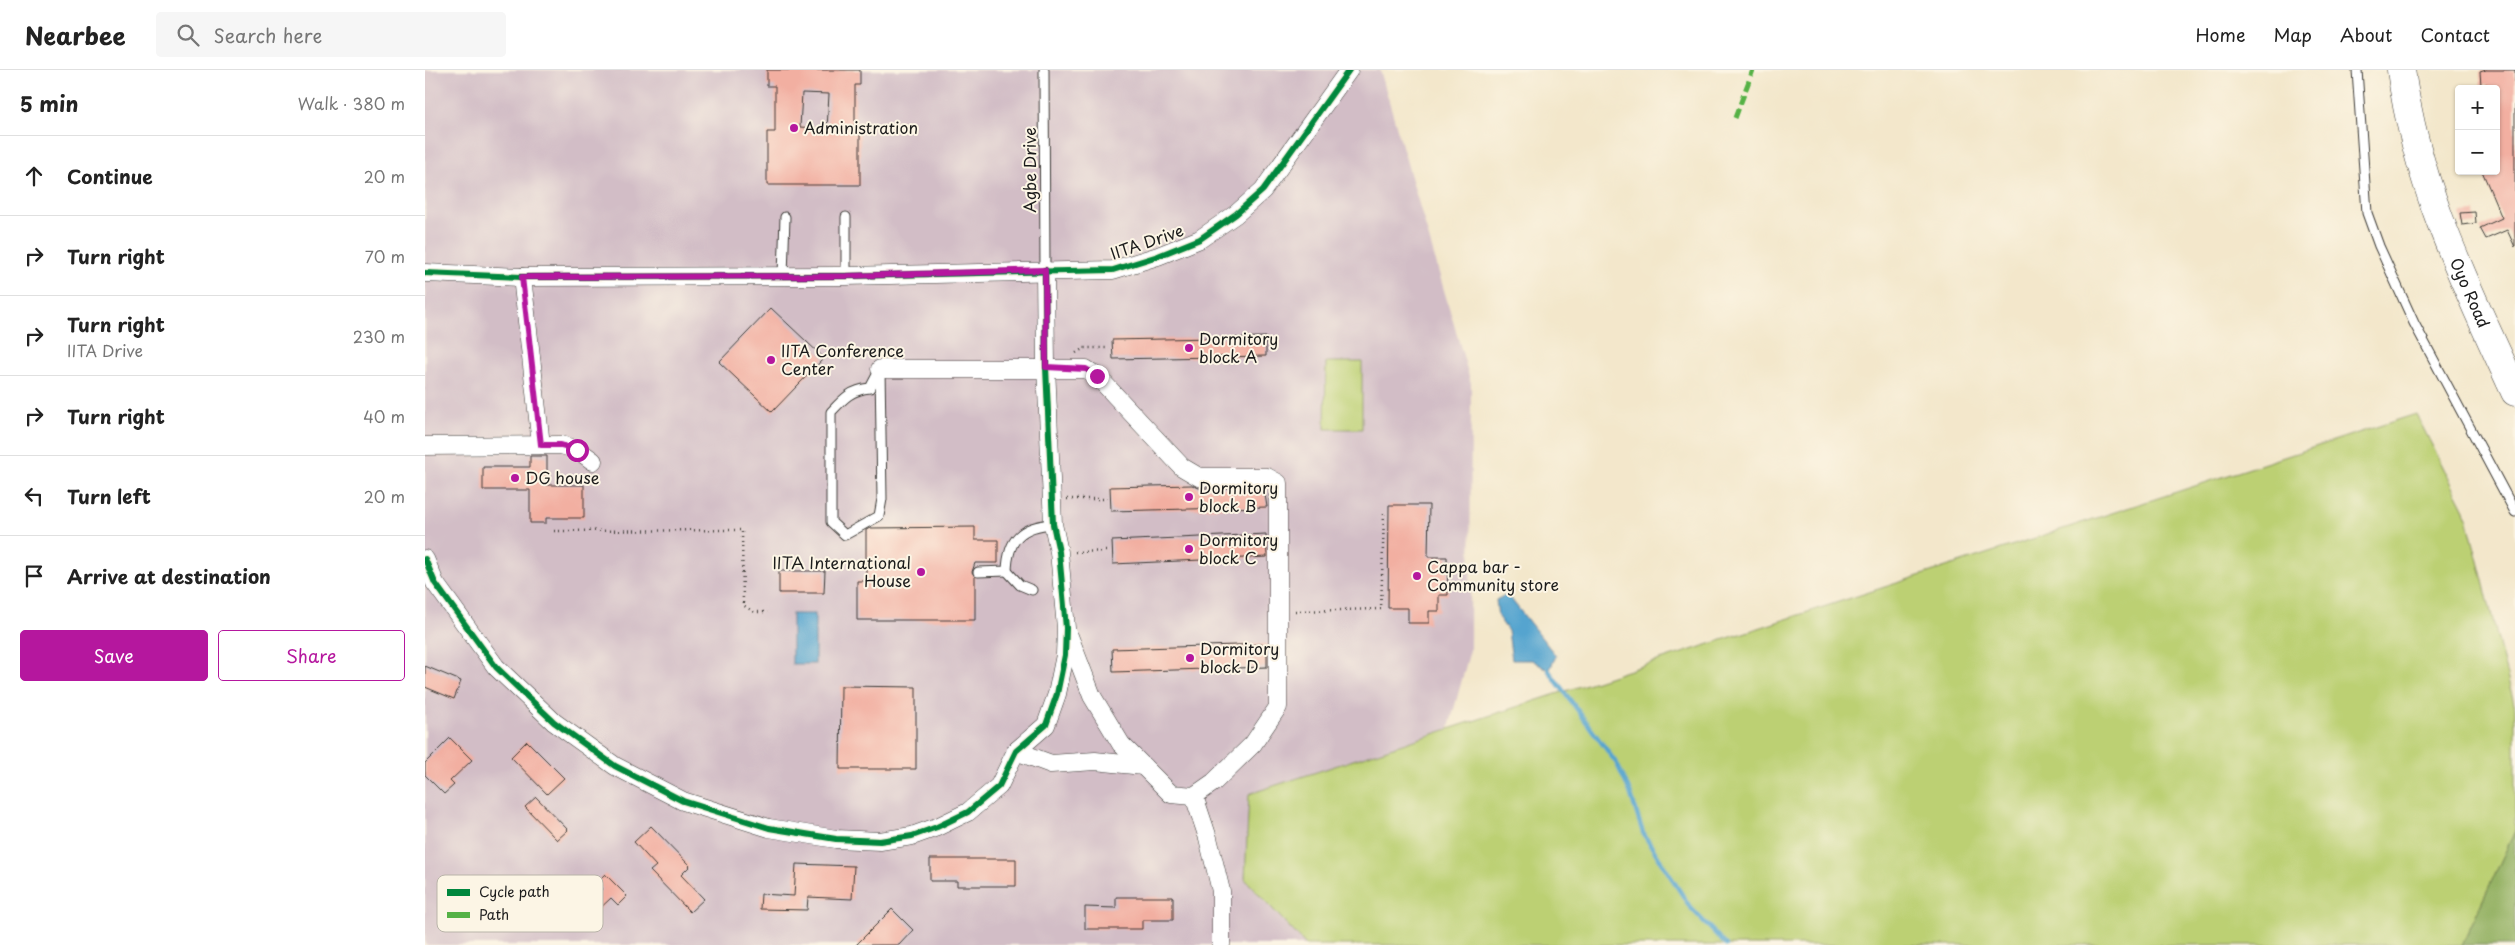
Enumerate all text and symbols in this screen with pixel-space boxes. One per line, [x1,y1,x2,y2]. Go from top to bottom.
search box [156,12,506,57]
text: Nearbee [25,17,126,53]
icon: search [174,21,202,49]
text: Search here [214,21,322,49]
text: Home [2195,21,2245,48]
text: Map [2273,21,2312,48]
text: About [2340,21,2392,48]
text: Contact [2420,21,2490,48]
map controls [2455,85,2500,175]
button: + [2455,85,2500,130]
text: 5 min [20,87,78,119]
text: Walk · 380 m [298,91,405,115]
place label: Administration [804,115,918,139]
marker: Administration [788,122,800,134]
street label: Agbe Drive [1017,127,1041,213]
button: − [2455,130,2500,175]
icon: ahead [20,162,48,190]
text: Continue [67,162,153,190]
text: 20 m [364,164,405,188]
street label: IITA Drive [1107,217,1186,265]
icon: right [20,242,48,270]
text: Turn right [67,242,165,270]
text: 70 m [365,244,405,268]
street label: Oyo Road [2445,254,2497,331]
text: Turn right [67,310,165,338]
icon: right [20,322,48,350]
text: 230 m [353,324,405,348]
place label: Dormitory block A [1199,326,1278,368]
text: IITA Drive [67,338,143,362]
place label: IITA Conference Center [781,338,904,380]
marker: Dormitory block A [1183,342,1195,354]
marker: IITA Conference Center [765,354,777,366]
route end [1086,365,1109,388]
icon: right [20,402,48,430]
text: Turn right [67,402,165,430]
text: 40 m [363,404,405,428]
route start [566,439,589,462]
place label: DG house [525,465,600,489]
marker: DG house [509,472,521,484]
place label: Dormitory block B [1199,475,1278,517]
icon: left [20,482,48,510]
text: Turn left [67,482,151,510]
text: 20 m [364,484,405,508]
marker: Dormitory block B [1183,491,1195,503]
place label: Dormitory block C [1199,527,1278,569]
marker: Dormitory block C [1183,543,1195,555]
place label: IITA International House [772,550,911,592]
place label: Cappa bar - Community store [1427,554,1559,596]
icon: arrive [20,562,48,590]
text: Arrive at destination [67,562,271,590]
marker: IITA International House [915,566,927,578]
marker: Cappa bar - Community store [1411,570,1423,582]
button: Save [20,630,208,681]
button: Share [218,630,405,681]
place label: Dormitory block D [1200,636,1279,678]
marker: Dormitory block D [1184,652,1196,664]
legend [437,875,603,932]
text: Cycle path [479,881,550,902]
text: Path [479,904,509,925]

